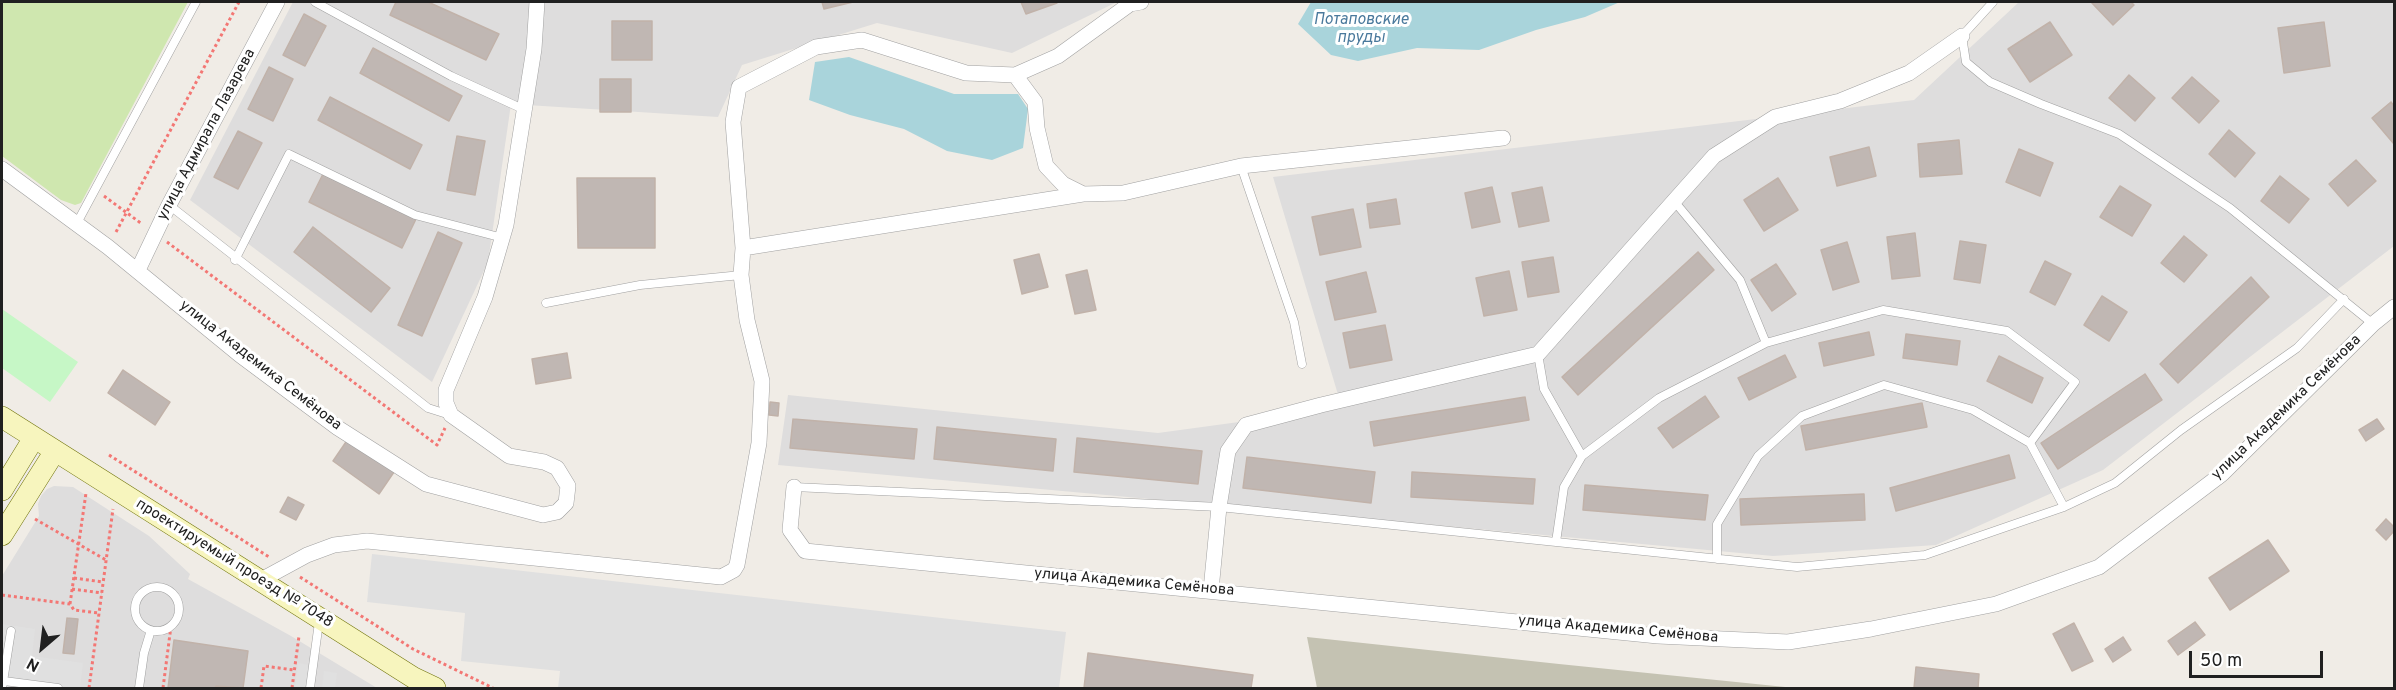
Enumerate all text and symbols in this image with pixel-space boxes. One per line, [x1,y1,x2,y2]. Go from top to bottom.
water label: Потаповские пруды [1314,11,1408,49]
street label: улица Адмирала Лазарева [154,46,260,224]
street label: улица Академика Семёнова [175,297,345,435]
street label: улица Академика Семёнова [2209,332,2365,484]
street label: проектируемый проезд № 7048 [132,496,336,632]
street label: улица Академика Семёнова [1033,565,1235,601]
street label: улица Академика Семёнова [1517,612,1719,648]
north arrow [12,618,72,678]
scale bar [2192,639,2326,677]
text: 50 m [2200,650,2242,673]
text: N [24,652,43,675]

